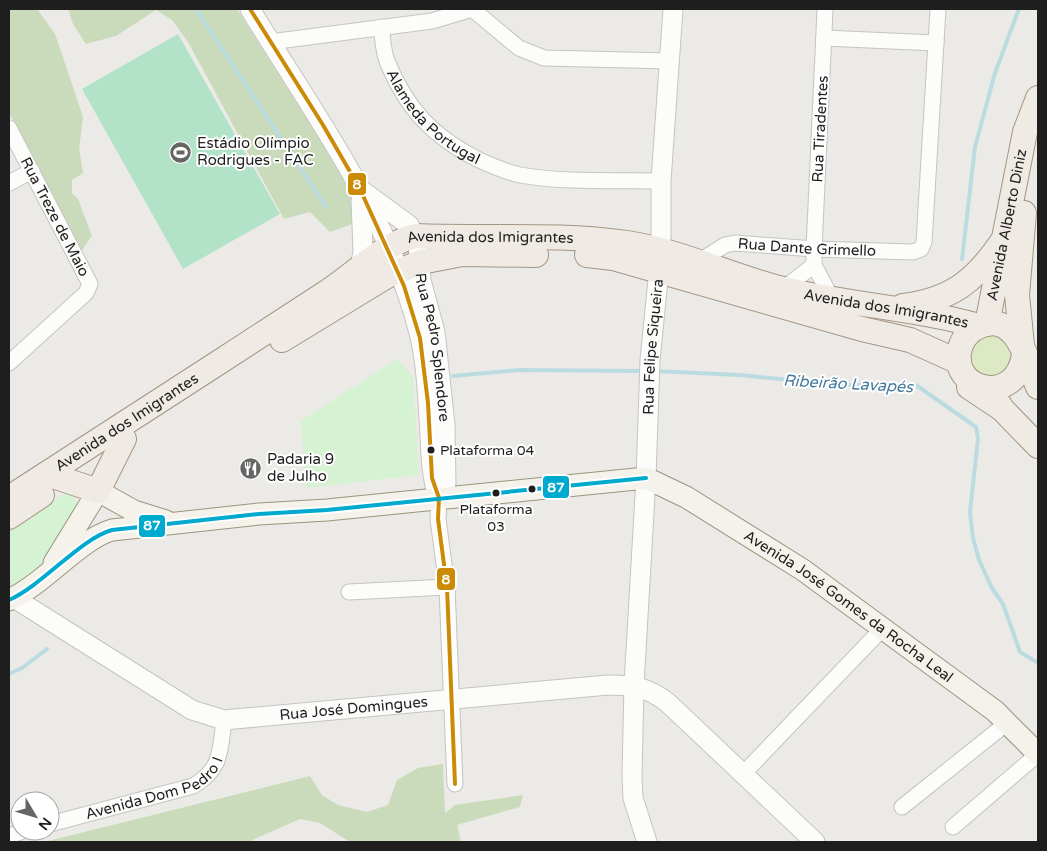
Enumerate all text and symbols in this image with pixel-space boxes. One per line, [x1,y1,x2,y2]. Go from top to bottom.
street label: Alameda Portugal [383,66,483,168]
street label: Rua Tiradentes [808,75,832,183]
place label: Estádio Olímpio Rodrigues - FAC [197,134,314,169]
sports icon: Estádio Olímpio Rodrigues - FAC [169,140,193,164]
street label: Avenida Alberto Diniz [983,148,1030,302]
street label: Rua Treze de Maio [17,154,93,279]
line badge: 8 [347,172,367,196]
text: 8 [353,176,362,193]
street label: Avenida dos Imigrantes [405,227,574,247]
street label: Rua Dante Grimello [737,234,876,260]
street label: Rua Pedro Splendore [411,272,454,423]
street label: Rua Felipe Siqueira [639,278,667,415]
street label: Avenida dos Imigrantes [802,285,971,332]
street label: Avenida dos Imigrantes [52,369,202,475]
water label: Ribeirão Lavapés [783,371,915,397]
place label: Plataforma 04 [440,442,535,459]
marker: Plataforma 04 [426,445,436,455]
place label: Padaria 9 de Julho [267,450,334,485]
restaurant icon: Padaria 9 de Julho [239,456,263,480]
line badge: 87 [542,475,570,499]
text: 87 [547,479,565,496]
unlabelled marker [527,484,537,494]
marker: Plataforma 03 [491,488,501,498]
place label: Plataforma 03 [459,501,533,535]
line badge: 87 [138,514,166,538]
text: 87 [143,517,161,534]
street label: Avenida José Gomes da Rocha Leal [741,526,957,686]
line badge: 8 [436,567,456,591]
text: 8 [442,571,451,588]
street label: Rua José Domingues [279,692,429,724]
street label: Avenida Dom Pedro I [83,754,227,823]
north arrow [10,791,60,841]
text: N [35,814,55,833]

